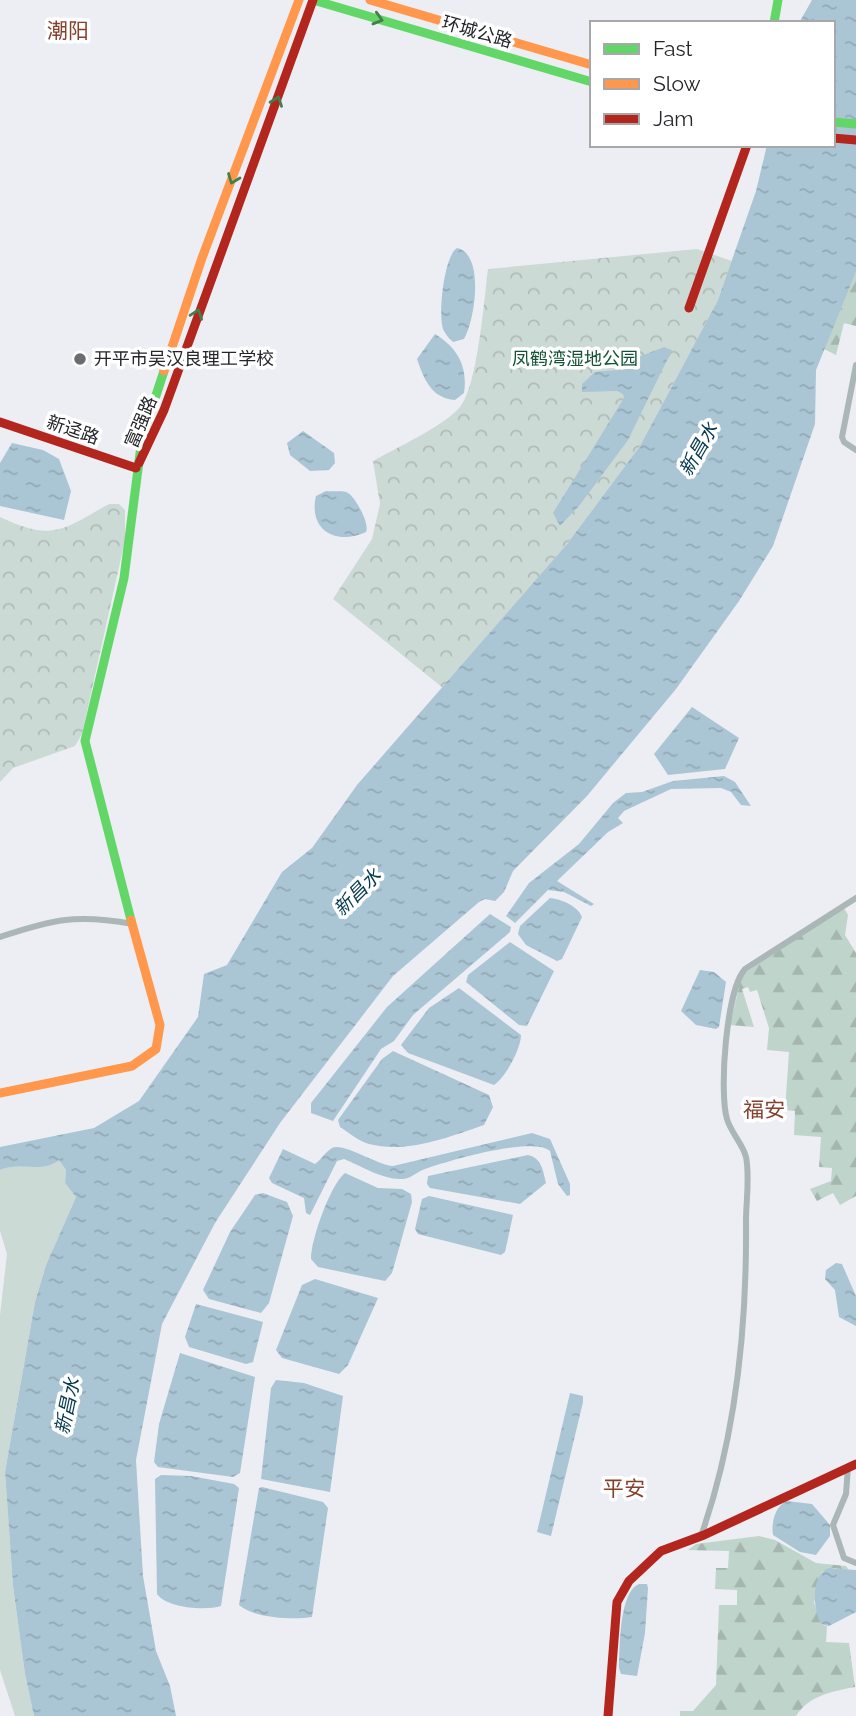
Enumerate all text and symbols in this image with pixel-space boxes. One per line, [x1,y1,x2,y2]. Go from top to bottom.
one-way arrow [372,11,384,26]
street label: 环城公路 [440,12,515,52]
district label: 潮阳 [47,18,89,43]
legend [590,21,835,147]
text: Fast [653,36,693,61]
text: Slow [653,71,701,96]
one-way arrow [269,95,283,107]
text: Jam [653,106,694,131]
one-way arrow [227,172,241,184]
one-way arrow [189,308,203,320]
place label: 开平市吴汉良理工学校 [94,348,274,369]
park label: 凤鹤湾湿地公园 [512,348,638,369]
marker: 开平市吴汉良理工学校 [72,351,88,367]
street label: 富强路 [120,393,161,451]
street label: 新迳路 [44,411,102,448]
water label: 新昌水 [674,418,722,479]
water label: 新昌水 [329,863,386,920]
district label: 福安 [743,1097,785,1122]
water label: 新昌水 [50,1375,84,1436]
district label: 平安 [603,1476,645,1501]

